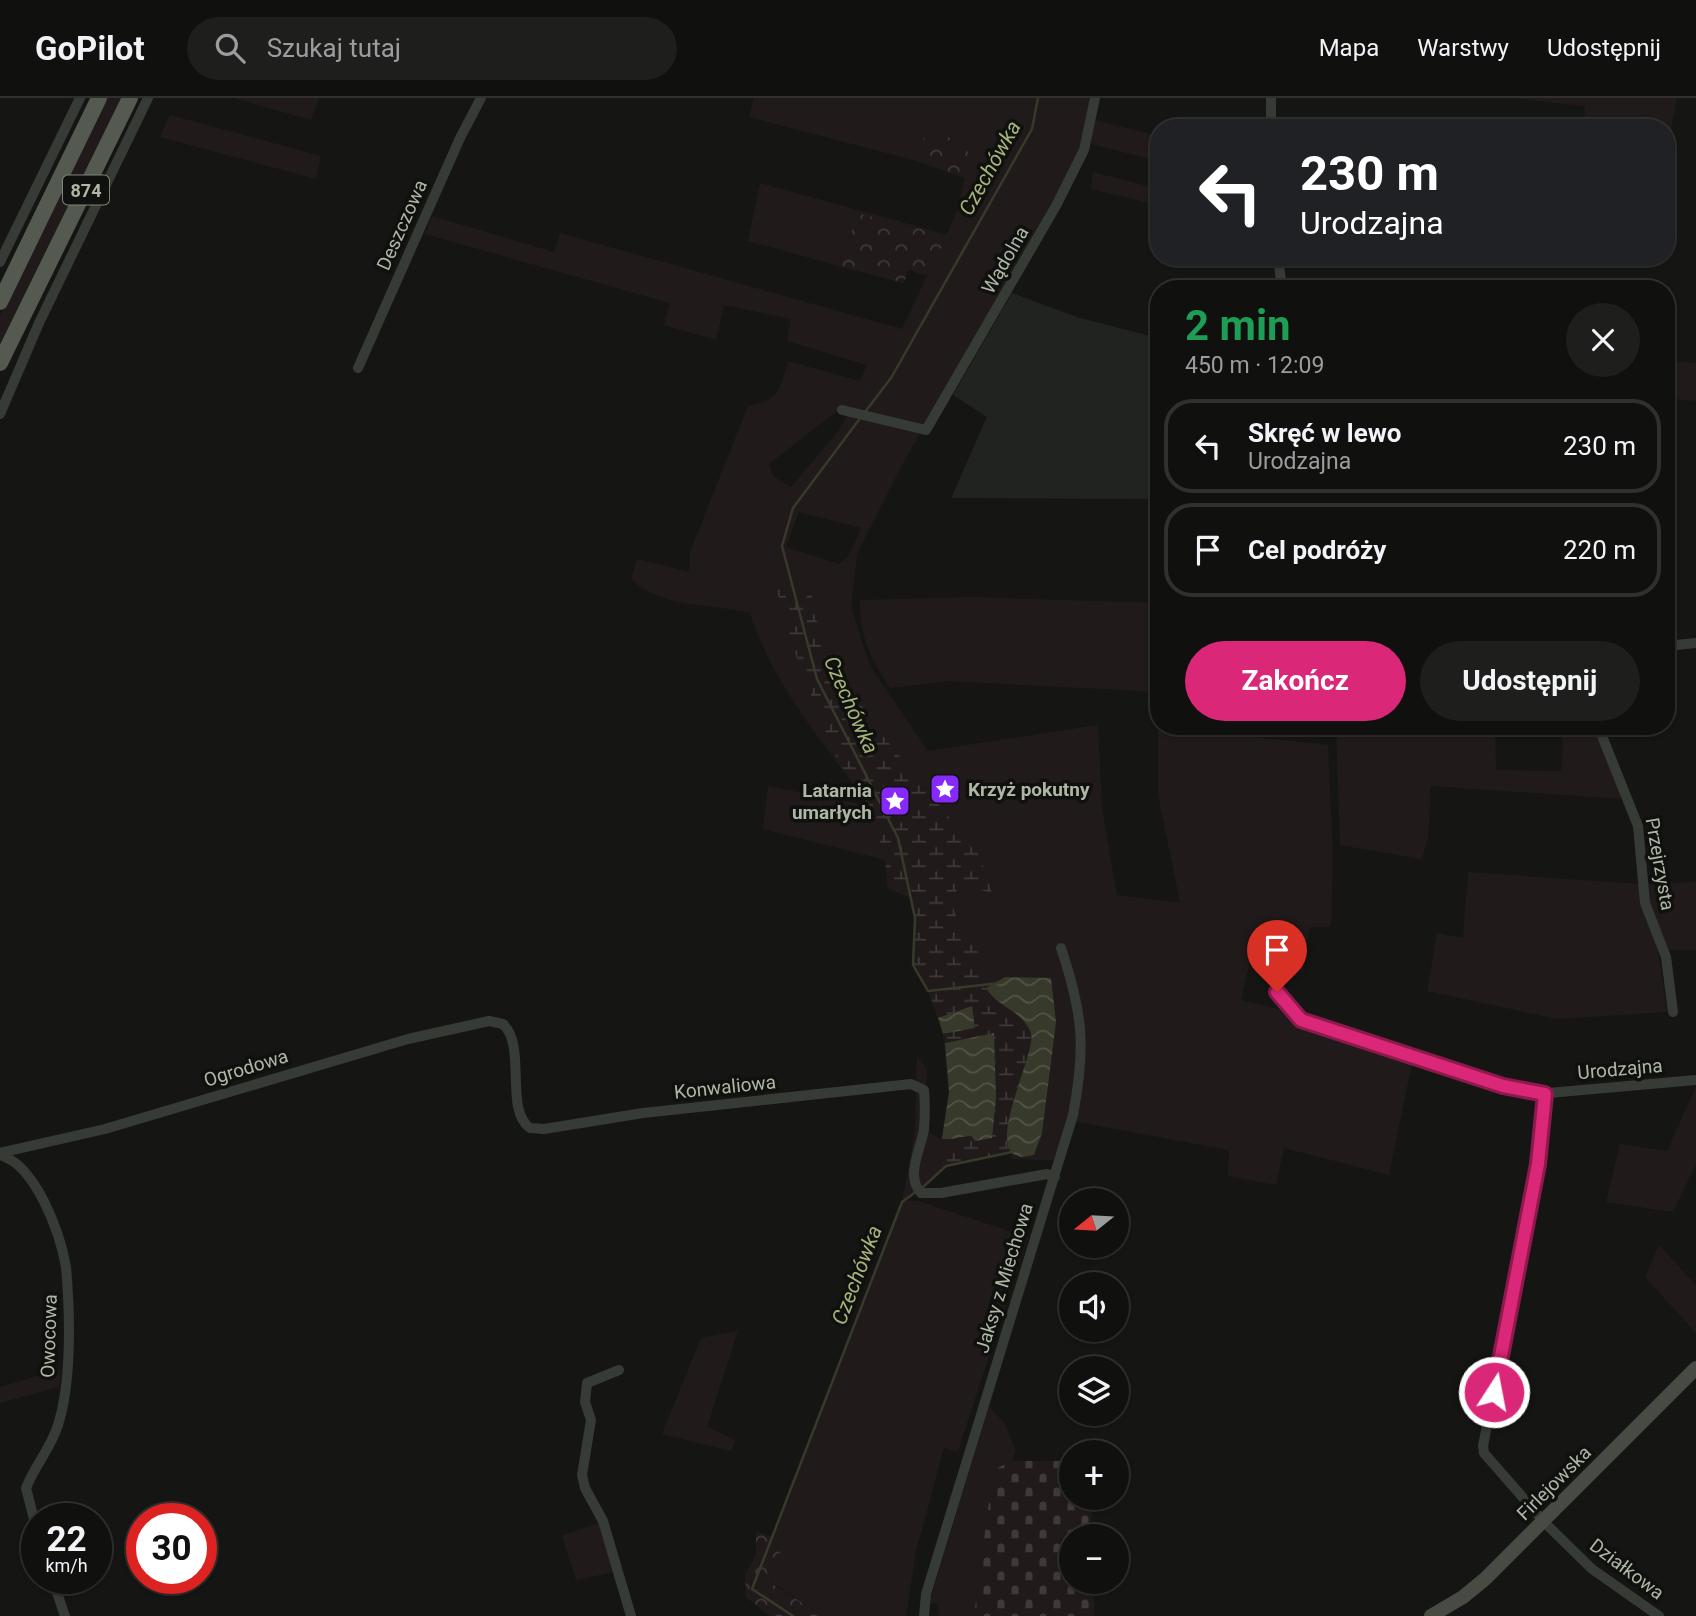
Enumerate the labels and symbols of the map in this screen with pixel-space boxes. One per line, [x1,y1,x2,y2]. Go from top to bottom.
water label: Czechówka [954,117,1026,219]
road number: 874 [63,176,109,204]
street label: Deszczowa [372,176,432,274]
street label: Wądolna [977,222,1033,298]
water label: Czechówka [819,653,883,757]
place icon: Krzyż pokutny [928,772,962,806]
place label: Krzyż pokutny [968,778,1090,801]
place label: Latarnia umarłych [792,779,872,824]
place icon: Latarnia umarłych [878,784,912,818]
street label: Przejrzysta [1641,816,1679,912]
pin [1247,920,1307,992]
street label: Ogrodowa [201,1044,291,1092]
street label: Urodzajna [1577,1054,1663,1084]
street label: Konwaliowa [673,1070,777,1104]
north arrow [1059,1188,1129,1258]
street label: Jaksy z Miechowa [970,1200,1038,1356]
water label: Czechówka [827,1222,887,1328]
street label: Owocowa [36,1294,62,1378]
position arrow [1457,1355,1531,1429]
street label: Firlejowska [1512,1441,1596,1525]
speed limit sign: 30 [126,1503,217,1594]
street label: Działkowa [1585,1534,1669,1604]

